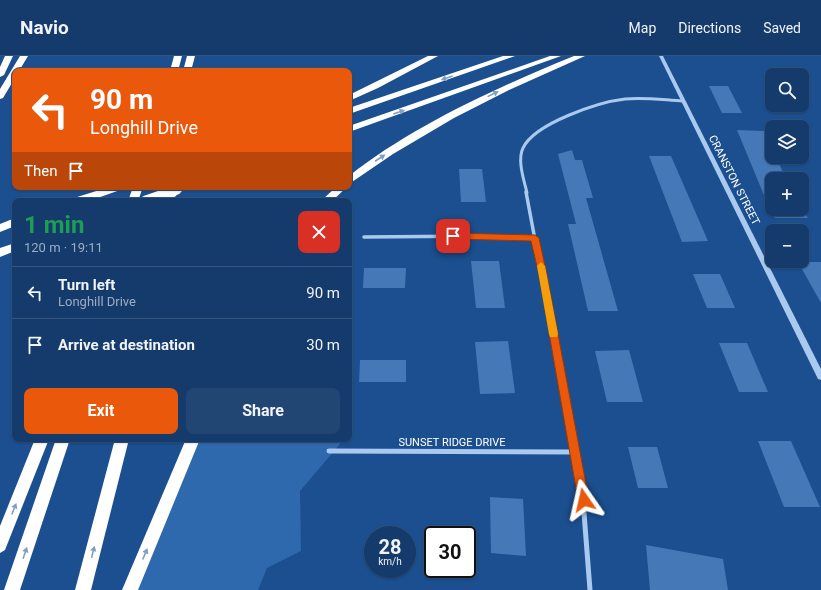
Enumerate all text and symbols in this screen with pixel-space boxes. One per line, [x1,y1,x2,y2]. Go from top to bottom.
text: Navio [20,16,69,39]
text: Map [629,20,656,36]
text: Directions [678,20,741,36]
text: Saved [763,20,801,36]
map controls [765,68,809,268]
button: search [765,68,809,112]
one-way arrow [441,75,453,81]
text: 90 m [90,83,153,116]
icon: left [24,84,76,136]
one-way arrow [488,91,499,97]
one-way arrow [393,108,405,114]
text: Longhill Drive [90,117,198,138]
button: layers [765,120,809,164]
street label: CRANSTON STREET [706,133,762,227]
one-way arrow [375,154,385,162]
icon: arrive [65,160,87,182]
text: Then [24,162,57,180]
button: + [765,172,809,216]
text: 1 min [24,211,84,239]
button: close [298,211,340,253]
pin [436,219,470,253]
button: − [765,224,809,268]
icon: arrive [442,225,464,247]
text: 120 m · 19:11 [24,240,103,255]
text: Turn left [58,276,115,294]
icon: left [24,282,46,304]
text: 90 m [306,284,340,302]
text: Longhill Drive [58,294,136,309]
icon: arrive [24,334,46,356]
text: Arrive at destination [58,336,195,354]
text: 30 m [306,336,340,354]
button: Exit [24,388,178,434]
button: Share [186,388,340,434]
street label: SUNSET RIDGE DRIVE [398,436,506,449]
position arrow [563,479,605,521]
one-way arrow [12,502,18,514]
speed limit sign: 30 [424,526,476,578]
text: 28 [379,535,401,559]
one-way arrow [90,546,96,558]
one-way arrow [22,547,28,559]
one-way arrow [141,548,148,560]
text: km/h [378,556,402,567]

